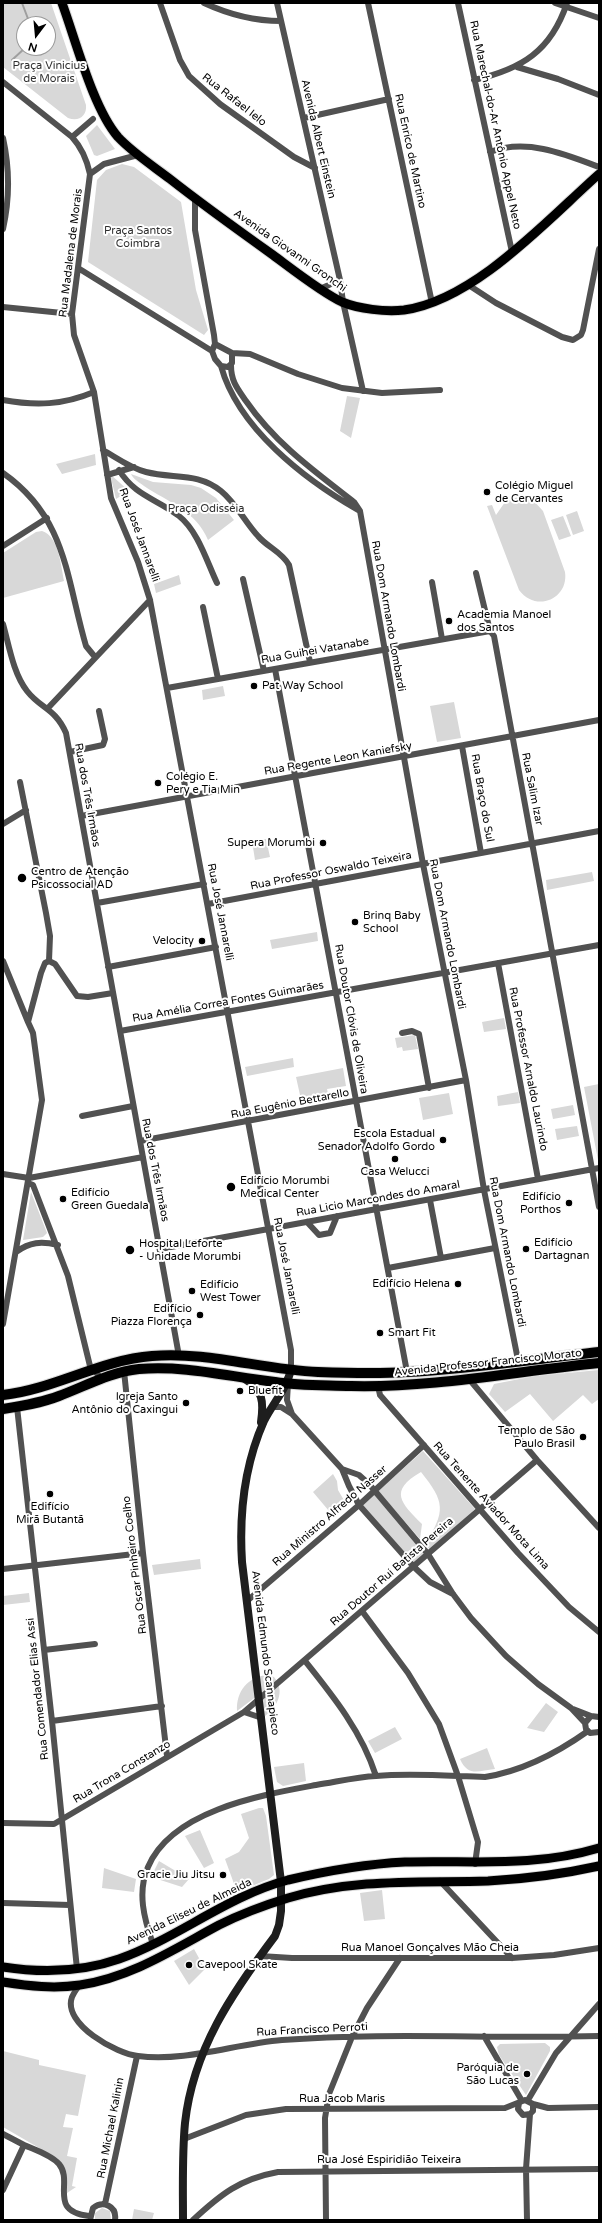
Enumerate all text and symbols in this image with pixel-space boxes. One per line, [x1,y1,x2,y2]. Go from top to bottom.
north arrow [16,16,56,56]
street label: Rua Marechal-do-Ar Antônio Appel Neto [466,19,524,231]
text: N [27,40,39,55]
park label: Praça Vinicius de Morais [13,59,85,85]
street label: Rua Rafael Ielo [199,71,269,129]
street label: Avenida Albert Einstein [298,78,338,200]
street label: Rua Enrico de Martino [391,92,429,210]
street label: Rua Madalena de Morais [57,188,85,318]
street label: Avenida Giovanni Gronchi [231,207,349,295]
park label: Praça Santos Coimbra [104,224,172,250]
place label: Colégio Miguel de Cervantes [495,479,573,505]
street label: Rua José Jannarelli [116,486,162,584]
marker: Colégio Miguel de Cervantes [482,487,492,497]
park label: Praça Odisséia [168,502,244,516]
street label: Rua Dom Armando Lombardi [368,539,408,693]
place label: Academia Manoel dos Santos [457,608,551,634]
marker: Academia Manoel dos Santos [444,616,454,626]
street label: Rua Guihei Vatanabe [260,635,370,667]
place label: Pat Way School [262,679,343,693]
marker: Pat Way School [249,681,259,691]
street label: Rua Regente Leon Kaniefsky [263,739,413,779]
street label: Rua dos Três Irmãos [71,742,103,848]
street label: Rua Salim Izar [518,751,546,827]
street label: Rua Braço do Sul [468,753,496,843]
place label: Colégio E. Pery e Tia Min [166,770,240,796]
marker: Colégio E. Pery e Tia Min [153,778,163,788]
place label: Supera Morumbi [227,836,315,850]
marker: Supera Morumbi [318,838,328,848]
street label: Rua Professor Oswaldo Teixeira [249,849,413,893]
street label: Rua Dom Armando Lombardi [426,858,468,1010]
street label: Rua José Jannarelli [204,862,236,962]
place label: Centro de Atenção Psicossocial AD [31,865,129,891]
marker: Centro de Atenção Psicossocial AD [16,872,28,884]
place label: Brinq Baby School [363,909,421,935]
marker: Brinq Baby School [350,917,360,927]
place label: Velocity [153,934,194,948]
marker: Velocity [197,936,207,946]
street label: Rua Doutor Clóvis de Oliveira [331,943,371,1095]
street label: Rua Amélia Correa Fontes Guimarães [131,979,325,1025]
street label: Rua Professor Arnaldo Laurindo [506,986,550,1152]
street label: Rua Eugênio Bettarello [230,1086,350,1122]
street label: Rua dos Três Irmãos [138,1117,172,1223]
place label: Escola Estadual Senador Adolfo Gordo [318,1127,435,1153]
marker: Escola Estadual Senador Adolfo Gordo [438,1135,448,1145]
marker: Casa Welucci [390,1154,400,1164]
place label: Casa Welucci [361,1165,429,1179]
place label: Edifício Morumbi Medical Center [240,1174,329,1200]
street label: Rua Dom Armando Lombardi [486,1176,528,1328]
street label: Rua Licio Marcondes do Amaral [295,1178,461,1220]
marker: Edifício Morumbi Medical Center [225,1181,237,1193]
place label: Edifício Green Guedala [71,1186,149,1212]
place label: Edifício Porthos [520,1190,561,1216]
marker: Edifício Green Guedala [58,1194,68,1204]
marker: Edifício Porthos [564,1198,574,1208]
street label: Rua José Jannarelli [270,1216,302,1316]
place label: Edifício Dartagnan [534,1236,589,1262]
place label: Hospital Leforte - Unidade Morumbi [139,1237,241,1263]
marker: Hospital Leforte - Unidade Morumbi [124,1244,136,1256]
marker: Edifício Dartagnan [521,1244,531,1254]
place label: Edifício Helena [372,1277,450,1291]
place label: Edifício West Tower [200,1278,261,1304]
marker: Edifício Helena [453,1279,463,1289]
marker: Edifício West Tower [187,1286,197,1296]
place label: Edifício Piazza Florença [111,1302,192,1328]
marker: Edifício Piazza Florença [195,1310,205,1320]
place label: Smart Fit [388,1326,436,1340]
marker: Smart Fit [375,1328,385,1338]
street label: Avenida Professor Francisco Morato [394,1347,582,1379]
place label: Bluefit [248,1384,282,1398]
marker: Bluefit [235,1386,245,1396]
place label: Igreja Santo Antônio do Caxingui [71,1390,178,1416]
marker: Igreja Santo Antônio do Caxingui [181,1398,191,1408]
place label: Templo de São Paulo Brasil [498,1424,575,1450]
marker: Templo de São Paulo Brasil [578,1432,588,1442]
street label: Rua Tenente Aviador Mota Lima [430,1439,552,1573]
street label: Rua Ministro Alfredo Nasser [270,1463,390,1569]
marker: Edifício Mirã Butantã [45,1489,55,1499]
street label: Rua Oscar Pinheiro Coelho [120,1495,150,1635]
place label: Edifício Mirã Butantã [16,1500,84,1526]
street label: Rua Doutor Rui Batista Pereira [328,1515,456,1629]
street label: Avenida Edmundo Scannapieco [248,1570,282,1736]
street label: Rua Comendador Elias Assi [24,1617,52,1761]
street label: Rua Trona Constanzo [71,1738,173,1806]
place label: Gracie Jiu Jitsu [137,1868,215,1882]
marker: Gracie Jiu Jitsu [218,1870,228,1880]
street label: Avenida Eliseu de Almeida [124,1876,254,1948]
street label: Rua Manoel Gonçalves Mão Cheia [341,1941,519,1955]
place label: Cavepool Skate [197,1958,278,1972]
marker: Cavepool Skate [184,1960,194,1970]
street label: Rua Francisco Perroti [256,2020,368,2040]
place label: Paróquia de São Lucas [456,2061,519,2087]
marker: Paróquia de São Lucas [522,2069,532,2079]
street label: Rua Michael Kalinin [95,2076,127,2180]
street label: Rua Jacob Maris [299,2092,385,2106]
street label: Rua José Espiridião Teixeira [317,2153,461,2167]

